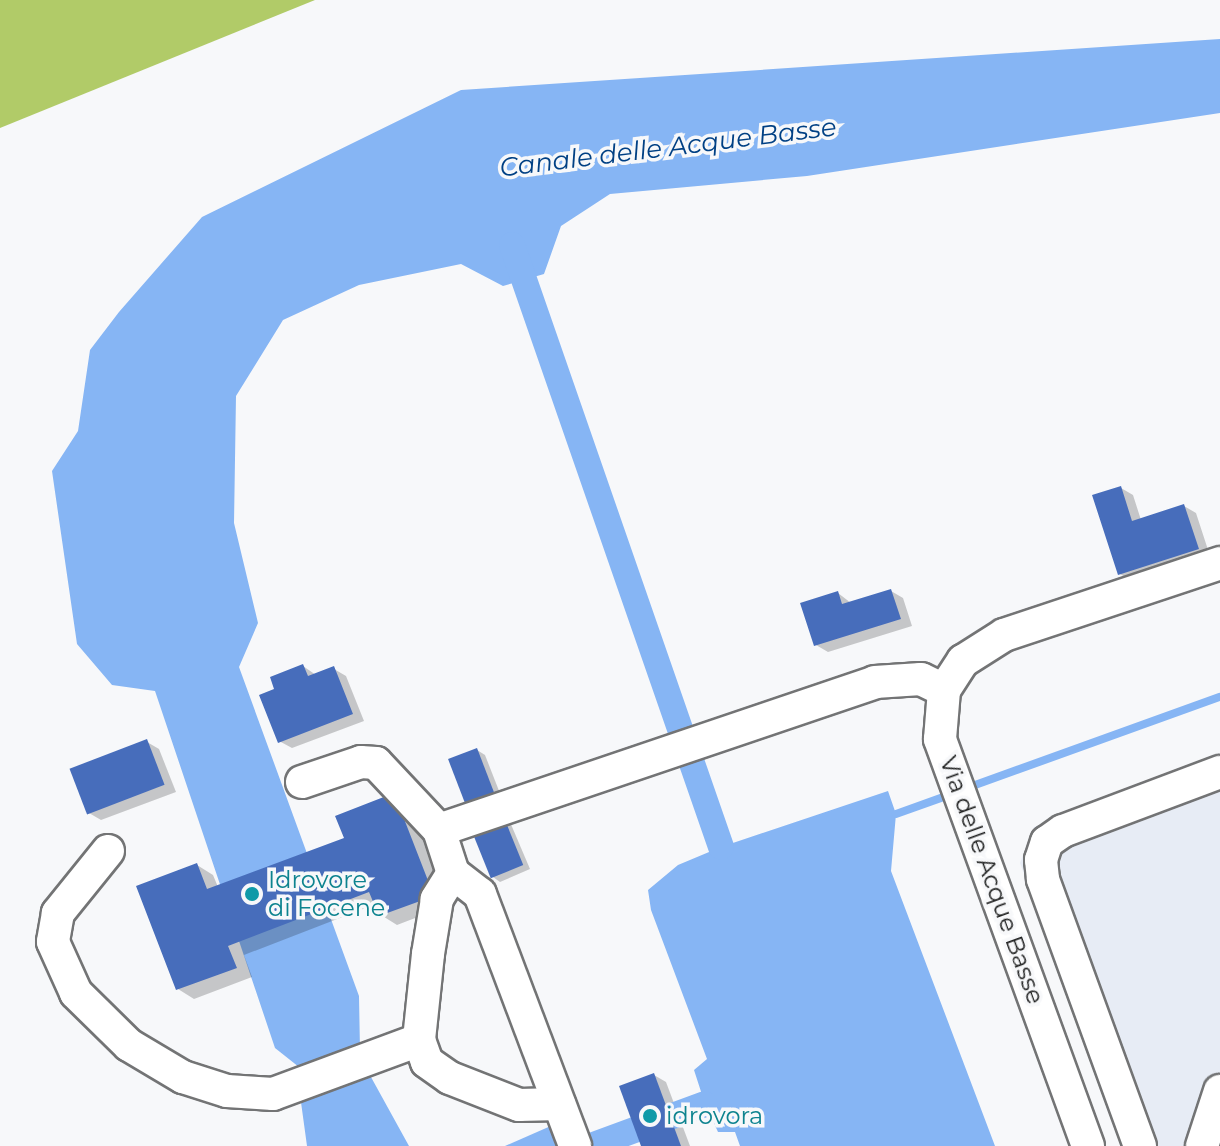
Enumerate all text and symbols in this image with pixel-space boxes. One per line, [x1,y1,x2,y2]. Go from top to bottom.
water label: Canale delle Acque Basse [498,112,838,184]
street label: Via delle Acque Basse [934,752,1050,1008]
place label: Idrovore di Focene [268,866,385,922]
marker: Idrovore di Focene [243,885,261,903]
place label: idrovora [666,1102,763,1130]
marker: idrovora [641,1107,659,1125]

